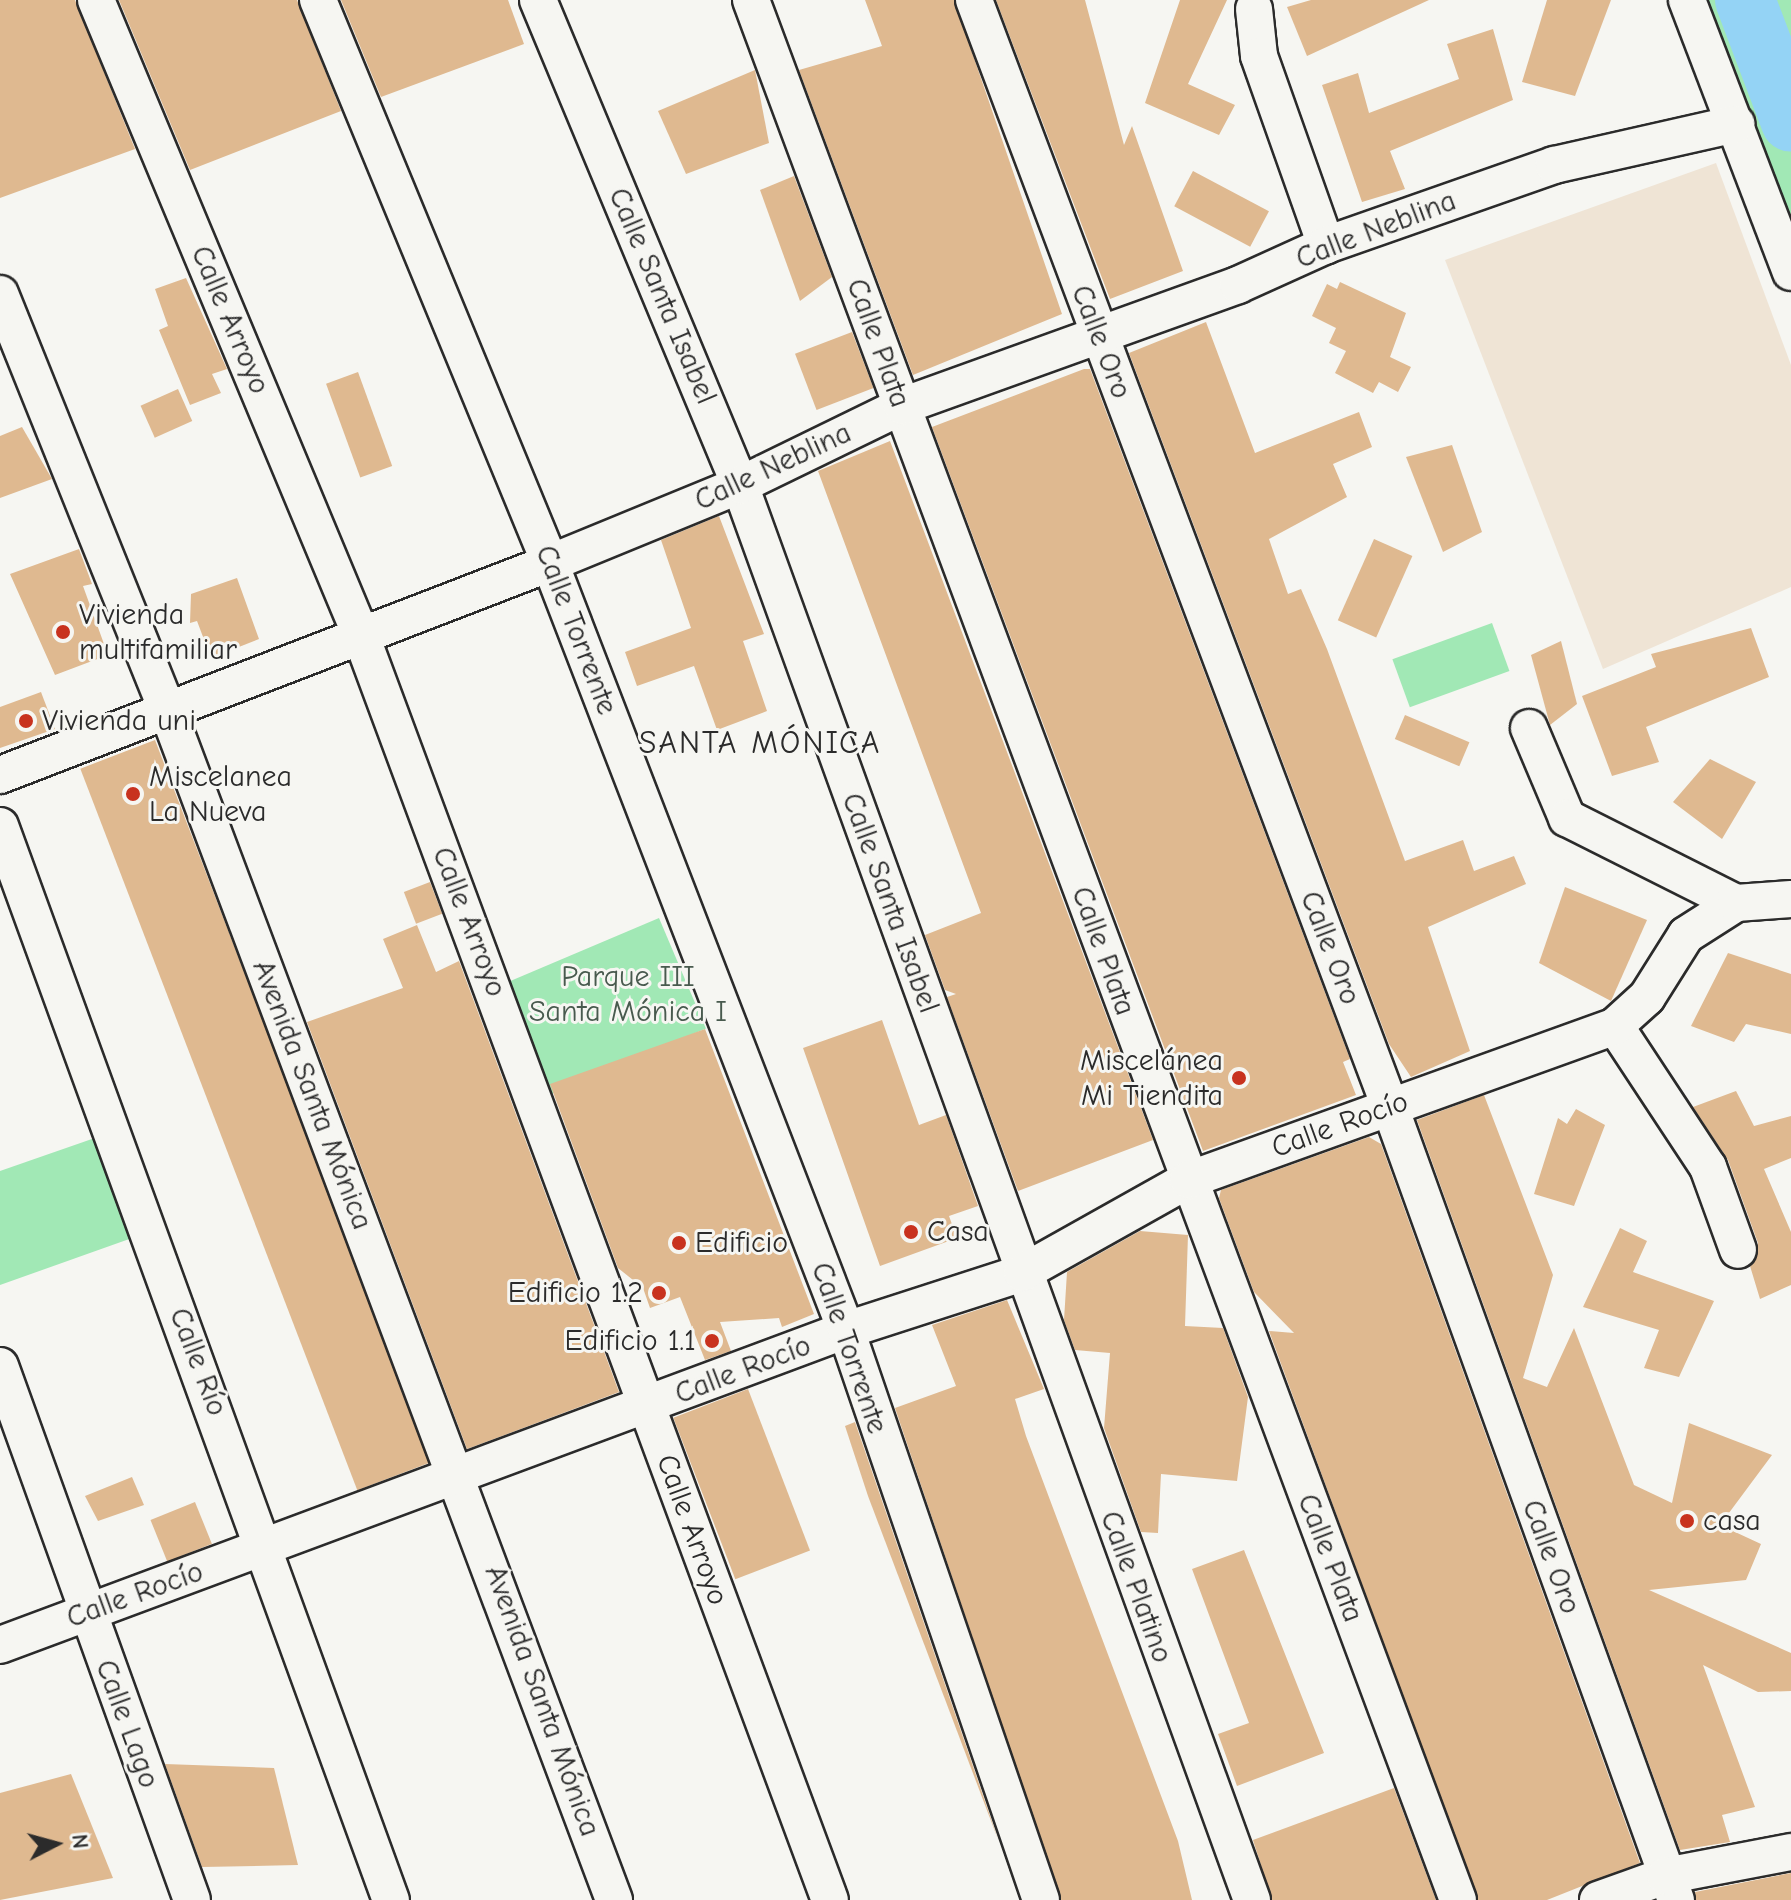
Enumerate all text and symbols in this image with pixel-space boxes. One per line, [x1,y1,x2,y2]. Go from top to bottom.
street label: Calle Santa Isabel [600,183,724,409]
street label: Calle Neblina [1291,183,1461,277]
street label: Calle Arroyo [183,241,277,399]
street label: Calle Plata [838,274,918,412]
street label: Calle Oro [1063,280,1139,404]
street label: Calle Neblina [689,415,857,519]
street label: Calle Torrente [527,540,625,720]
place label: Vivienda multifamiliar [79,597,237,668]
marker: Vivienda multifamiliar [54,623,72,641]
place label: Vivienda uni [42,703,196,739]
marker: Vivienda uni [17,712,35,730]
district label: SANTA MÓNICA [639,724,881,762]
place label: Miscelanea La Nueva [149,759,292,830]
marker: Miscelanea La Nueva [124,785,142,803]
street label: Calle Santa Isabel [834,788,946,1018]
street label: Calle Arroyo [424,842,514,1002]
street label: Calle Plata [1063,882,1143,1020]
street label: Calle Oro [1292,886,1368,1010]
street label: Avenida Santa Mónica [244,955,380,1235]
park label: Parque III Santa Mónica I [529,959,727,1030]
place label: Miscelánea Mi Tiendita [1080,1043,1223,1114]
marker: Miscelánea Mi Tiendita [1230,1069,1248,1087]
street label: Calle Rocío [1267,1084,1413,1166]
place label: Casa [927,1214,989,1250]
marker: Casa [902,1223,920,1241]
place label: Edificio [695,1225,788,1261]
marker: Edificio [670,1234,688,1252]
street label: Calle Torrente [803,1258,895,1438]
place label: Edificio 1.2 [508,1275,643,1311]
marker: Edificio 1.2 [650,1284,668,1302]
street label: Calle Río [161,1303,235,1421]
place label: Edificio 1.1 [565,1323,696,1359]
street label: Calle Rocío [670,1328,816,1412]
marker: Edificio 1.1 [703,1332,721,1350]
street label: Calle Arroyo [648,1450,736,1610]
street label: Calle Plata [1289,1489,1371,1627]
street label: Calle Oro [1514,1495,1588,1619]
place label: casa [1703,1503,1761,1539]
street label: Calle Platino [1092,1506,1180,1668]
marker: casa [1678,1512,1696,1530]
street label: Calle Rocío [62,1554,208,1636]
street label: Avenida Santa Mónica [476,1561,608,1841]
street label: Calle Lago [87,1655,167,1793]
north arrow [16,1804,96,1884]
text: N [66,1833,94,1850]

